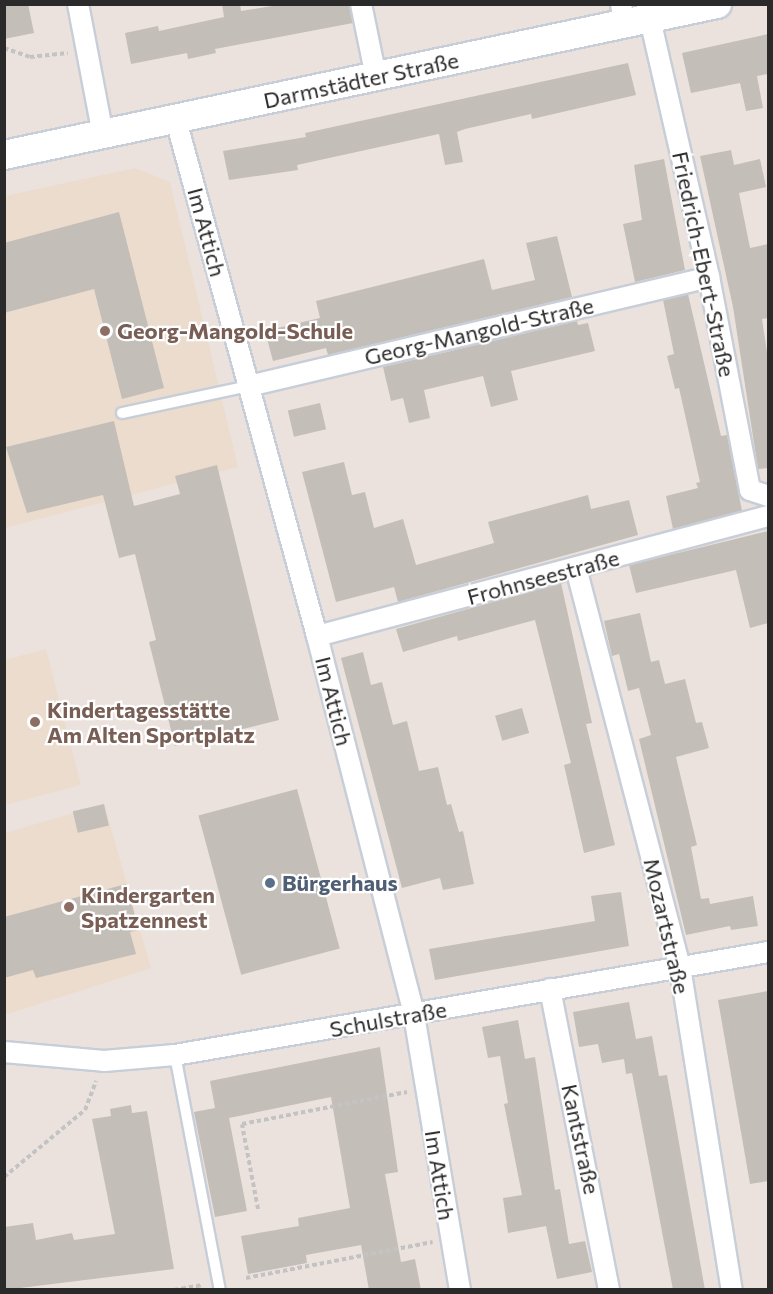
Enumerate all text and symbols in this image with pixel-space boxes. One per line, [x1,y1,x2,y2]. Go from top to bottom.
street label: Darmstädter Straße [261,46,461,114]
street label: Friedrich-Ebert-Straße [667,149,741,379]
street label: Im Attich [182,185,232,279]
street label: Georg-Mangold-Straße [362,292,596,370]
place label: Georg-Mangold-Schule [117,318,353,344]
marker: Georg-Mangold-Schule [98,324,112,338]
street label: Frohnseestraße [464,544,622,610]
street label: Im Attich [310,654,358,748]
place label: Kindertagesstätte Am Alten Sportplatz [47,696,255,748]
marker: Kindertagesstätte Am Alten Sportplatz [28,715,42,729]
street label: Mozartstraße [639,856,695,996]
place label: Bürgerhaus [282,870,398,896]
marker: Bürgerhaus [263,876,277,890]
place label: Kindergarten Spatzennest [81,881,215,932]
marker: Kindergarten Spatzennest [62,900,76,914]
street label: Schulstraße [327,996,449,1042]
street label: Kantstraße [556,1082,606,1196]
street label: Im Attich [420,1128,460,1222]

